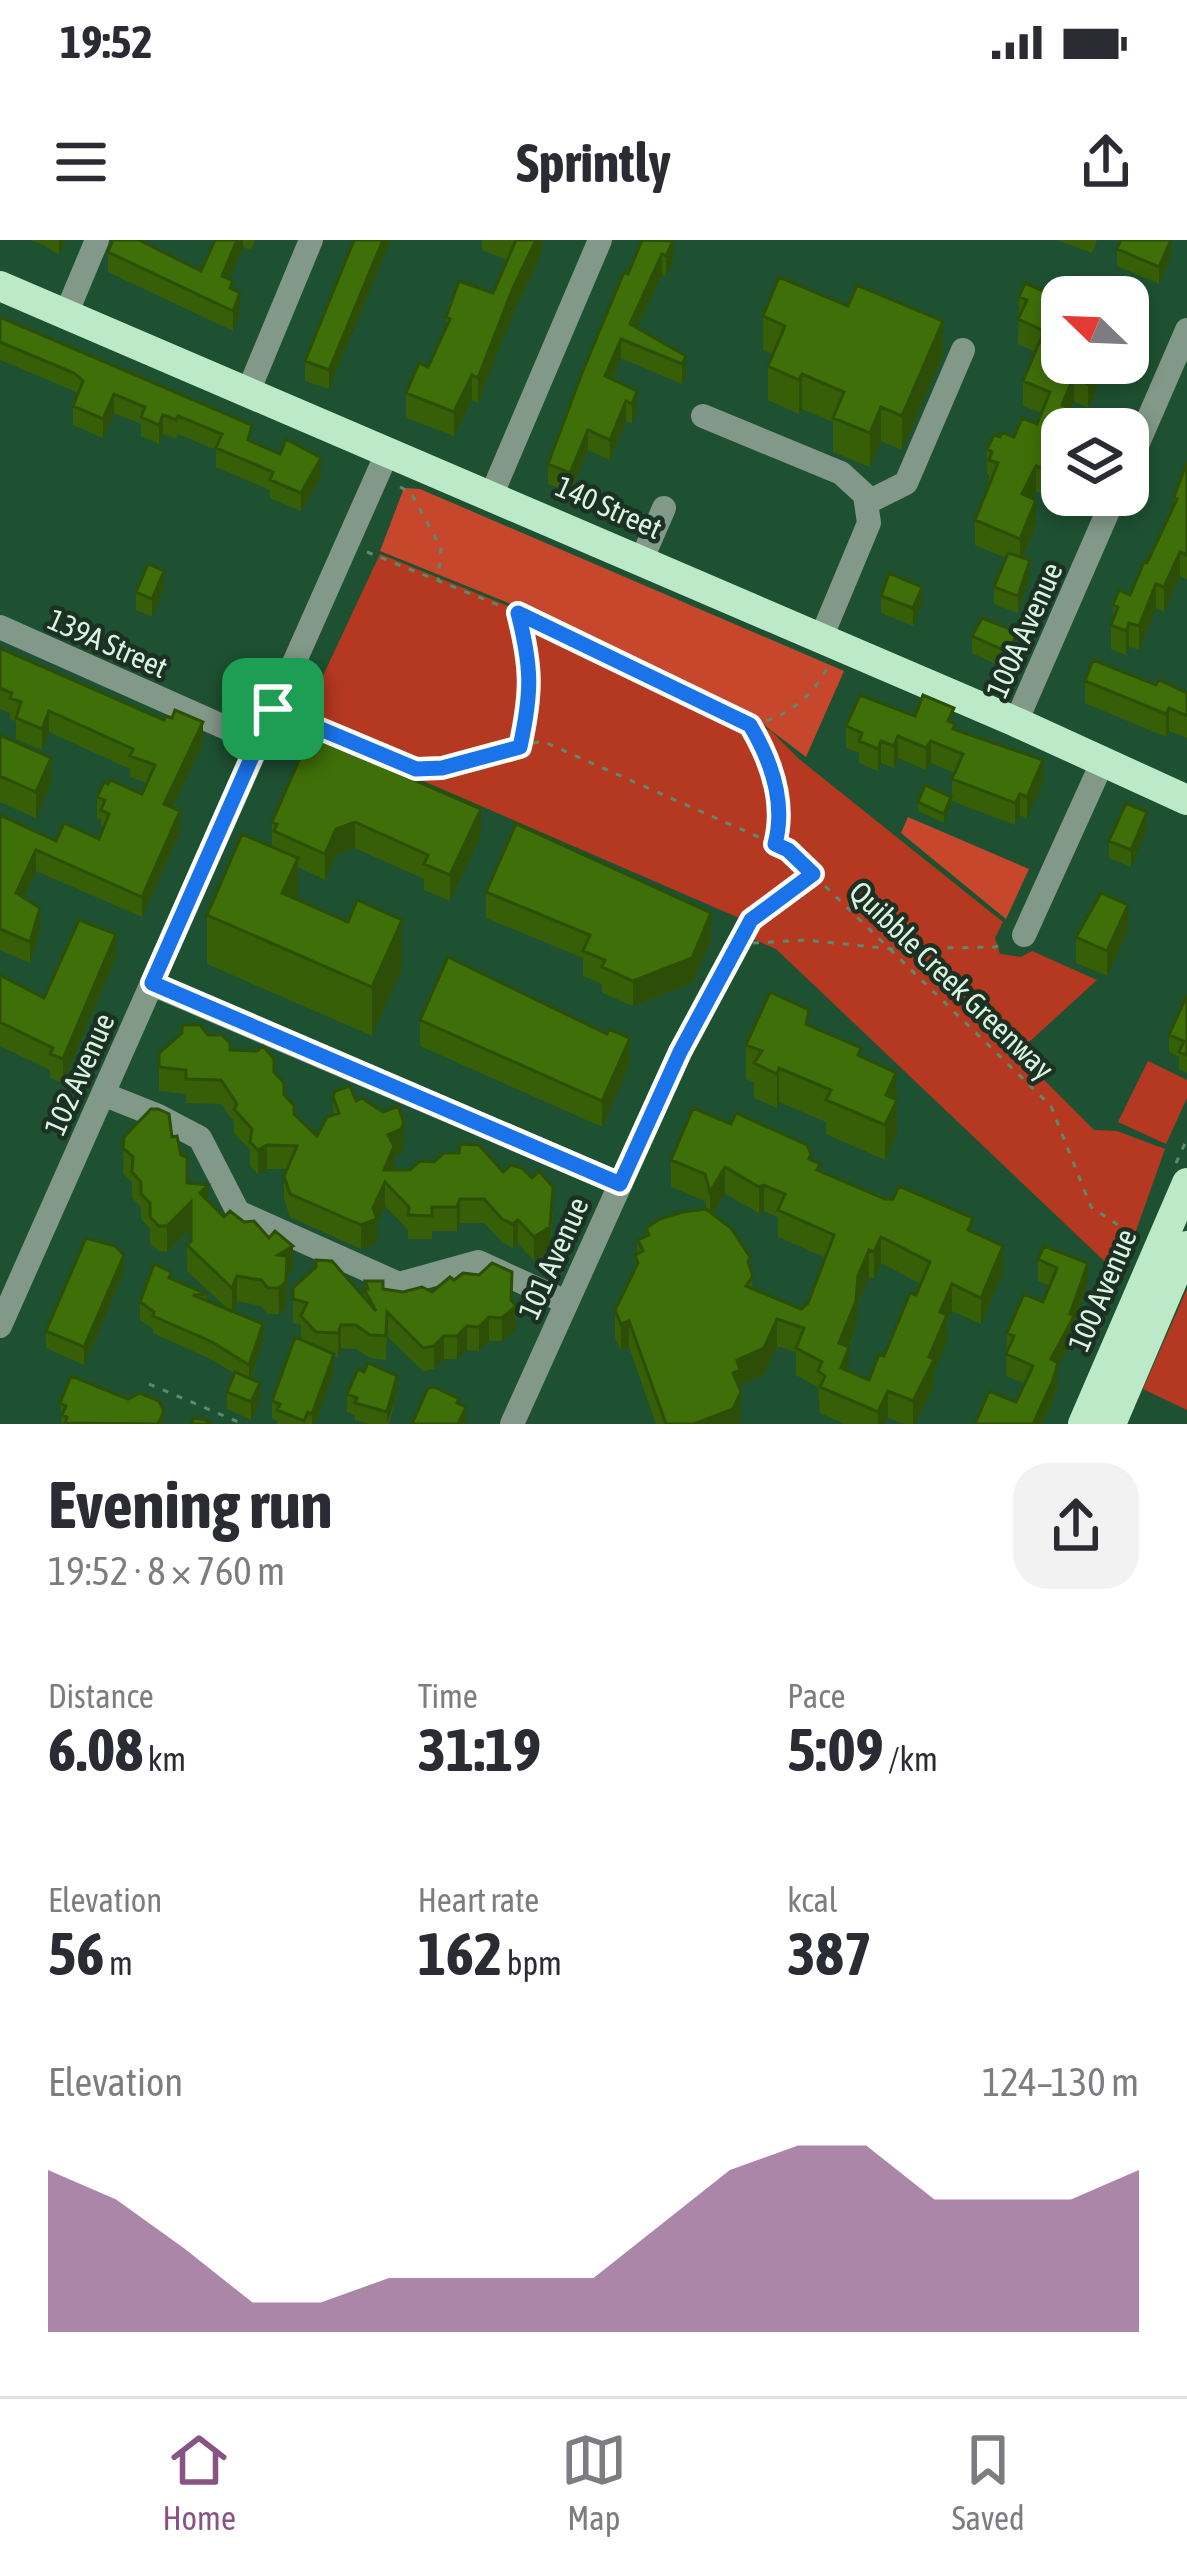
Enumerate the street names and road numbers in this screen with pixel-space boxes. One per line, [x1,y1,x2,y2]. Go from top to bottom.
street label: 140 Street [551,469,667,545]
street label: 100A Avenue [979,557,1069,703]
street label: 139A Street [43,602,173,684]
street label: Quibble Creek Greenway [843,874,1061,1086]
street label: 102 Avenue [37,1008,121,1140]
street label: 101 Avenue [511,1192,595,1324]
street label: 100 Avenue [1061,1224,1143,1356]

